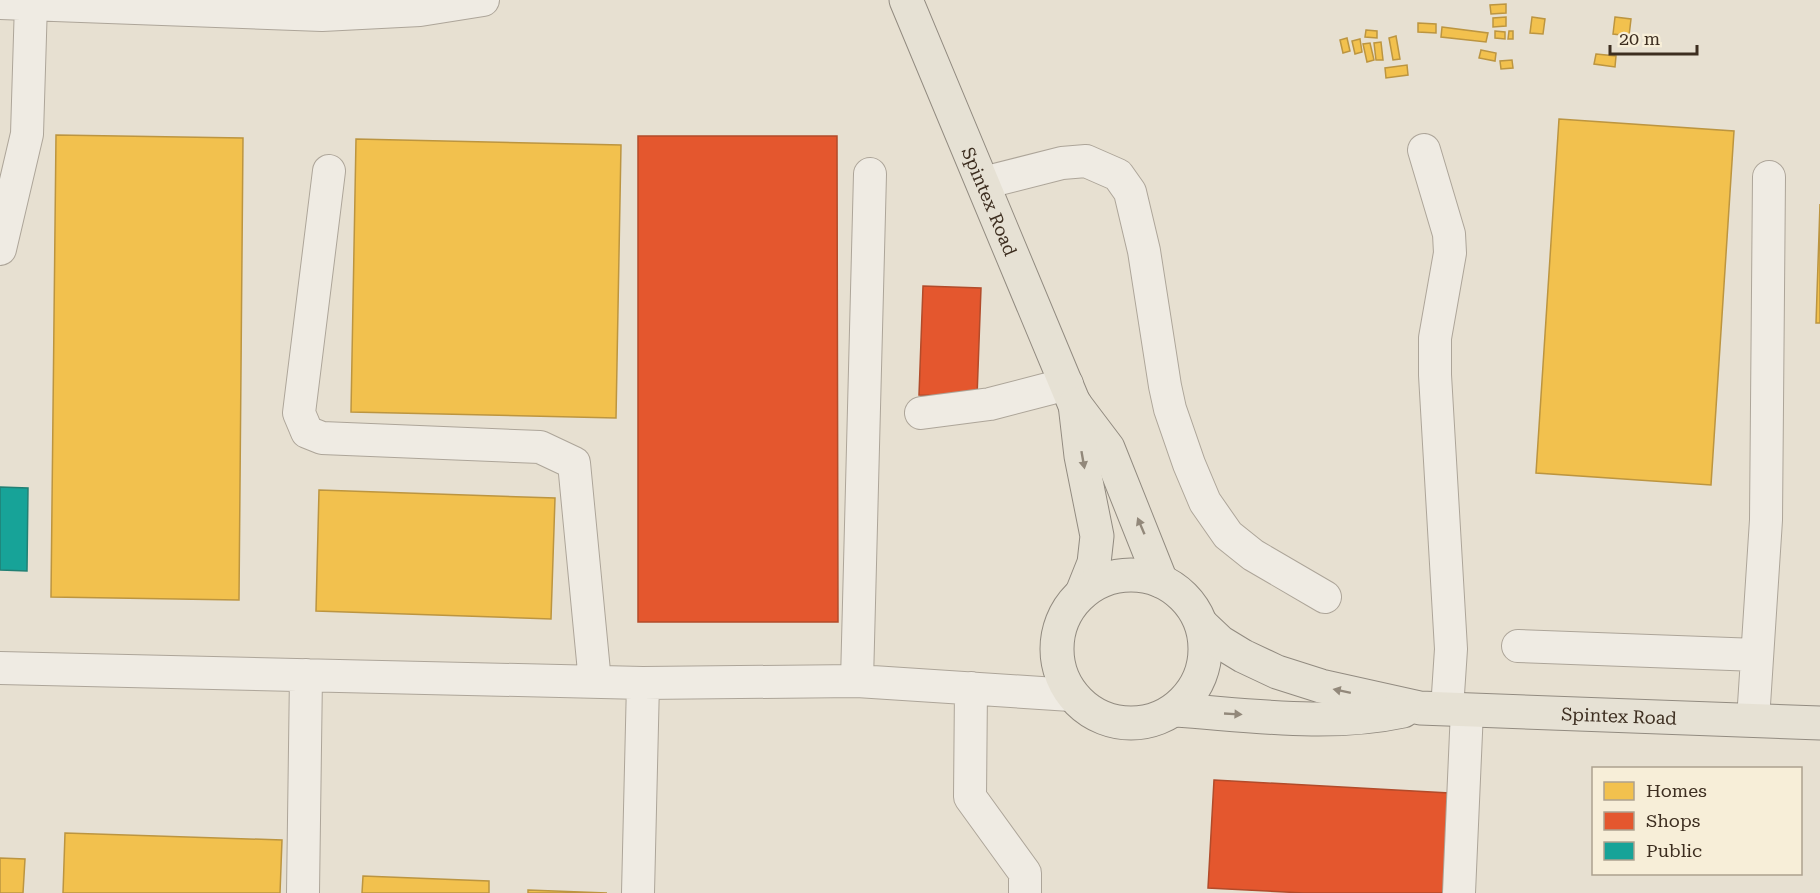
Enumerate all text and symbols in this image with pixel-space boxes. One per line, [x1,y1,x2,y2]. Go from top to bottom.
scale bar [1610,18,1697,56]
text: 20 m [1619,28,1660,49]
street label: Spintex Road [958,144,1022,259]
one-way arrow [1078,451,1087,470]
one-way arrow [1136,517,1145,535]
one-way arrow [1333,685,1351,695]
street label: Spintex Road [1561,703,1678,728]
one-way arrow [1224,709,1243,718]
legend [1592,767,1802,875]
text: Homes [1646,780,1707,801]
text: Shops [1646,810,1700,831]
text: Public [1646,840,1702,861]

